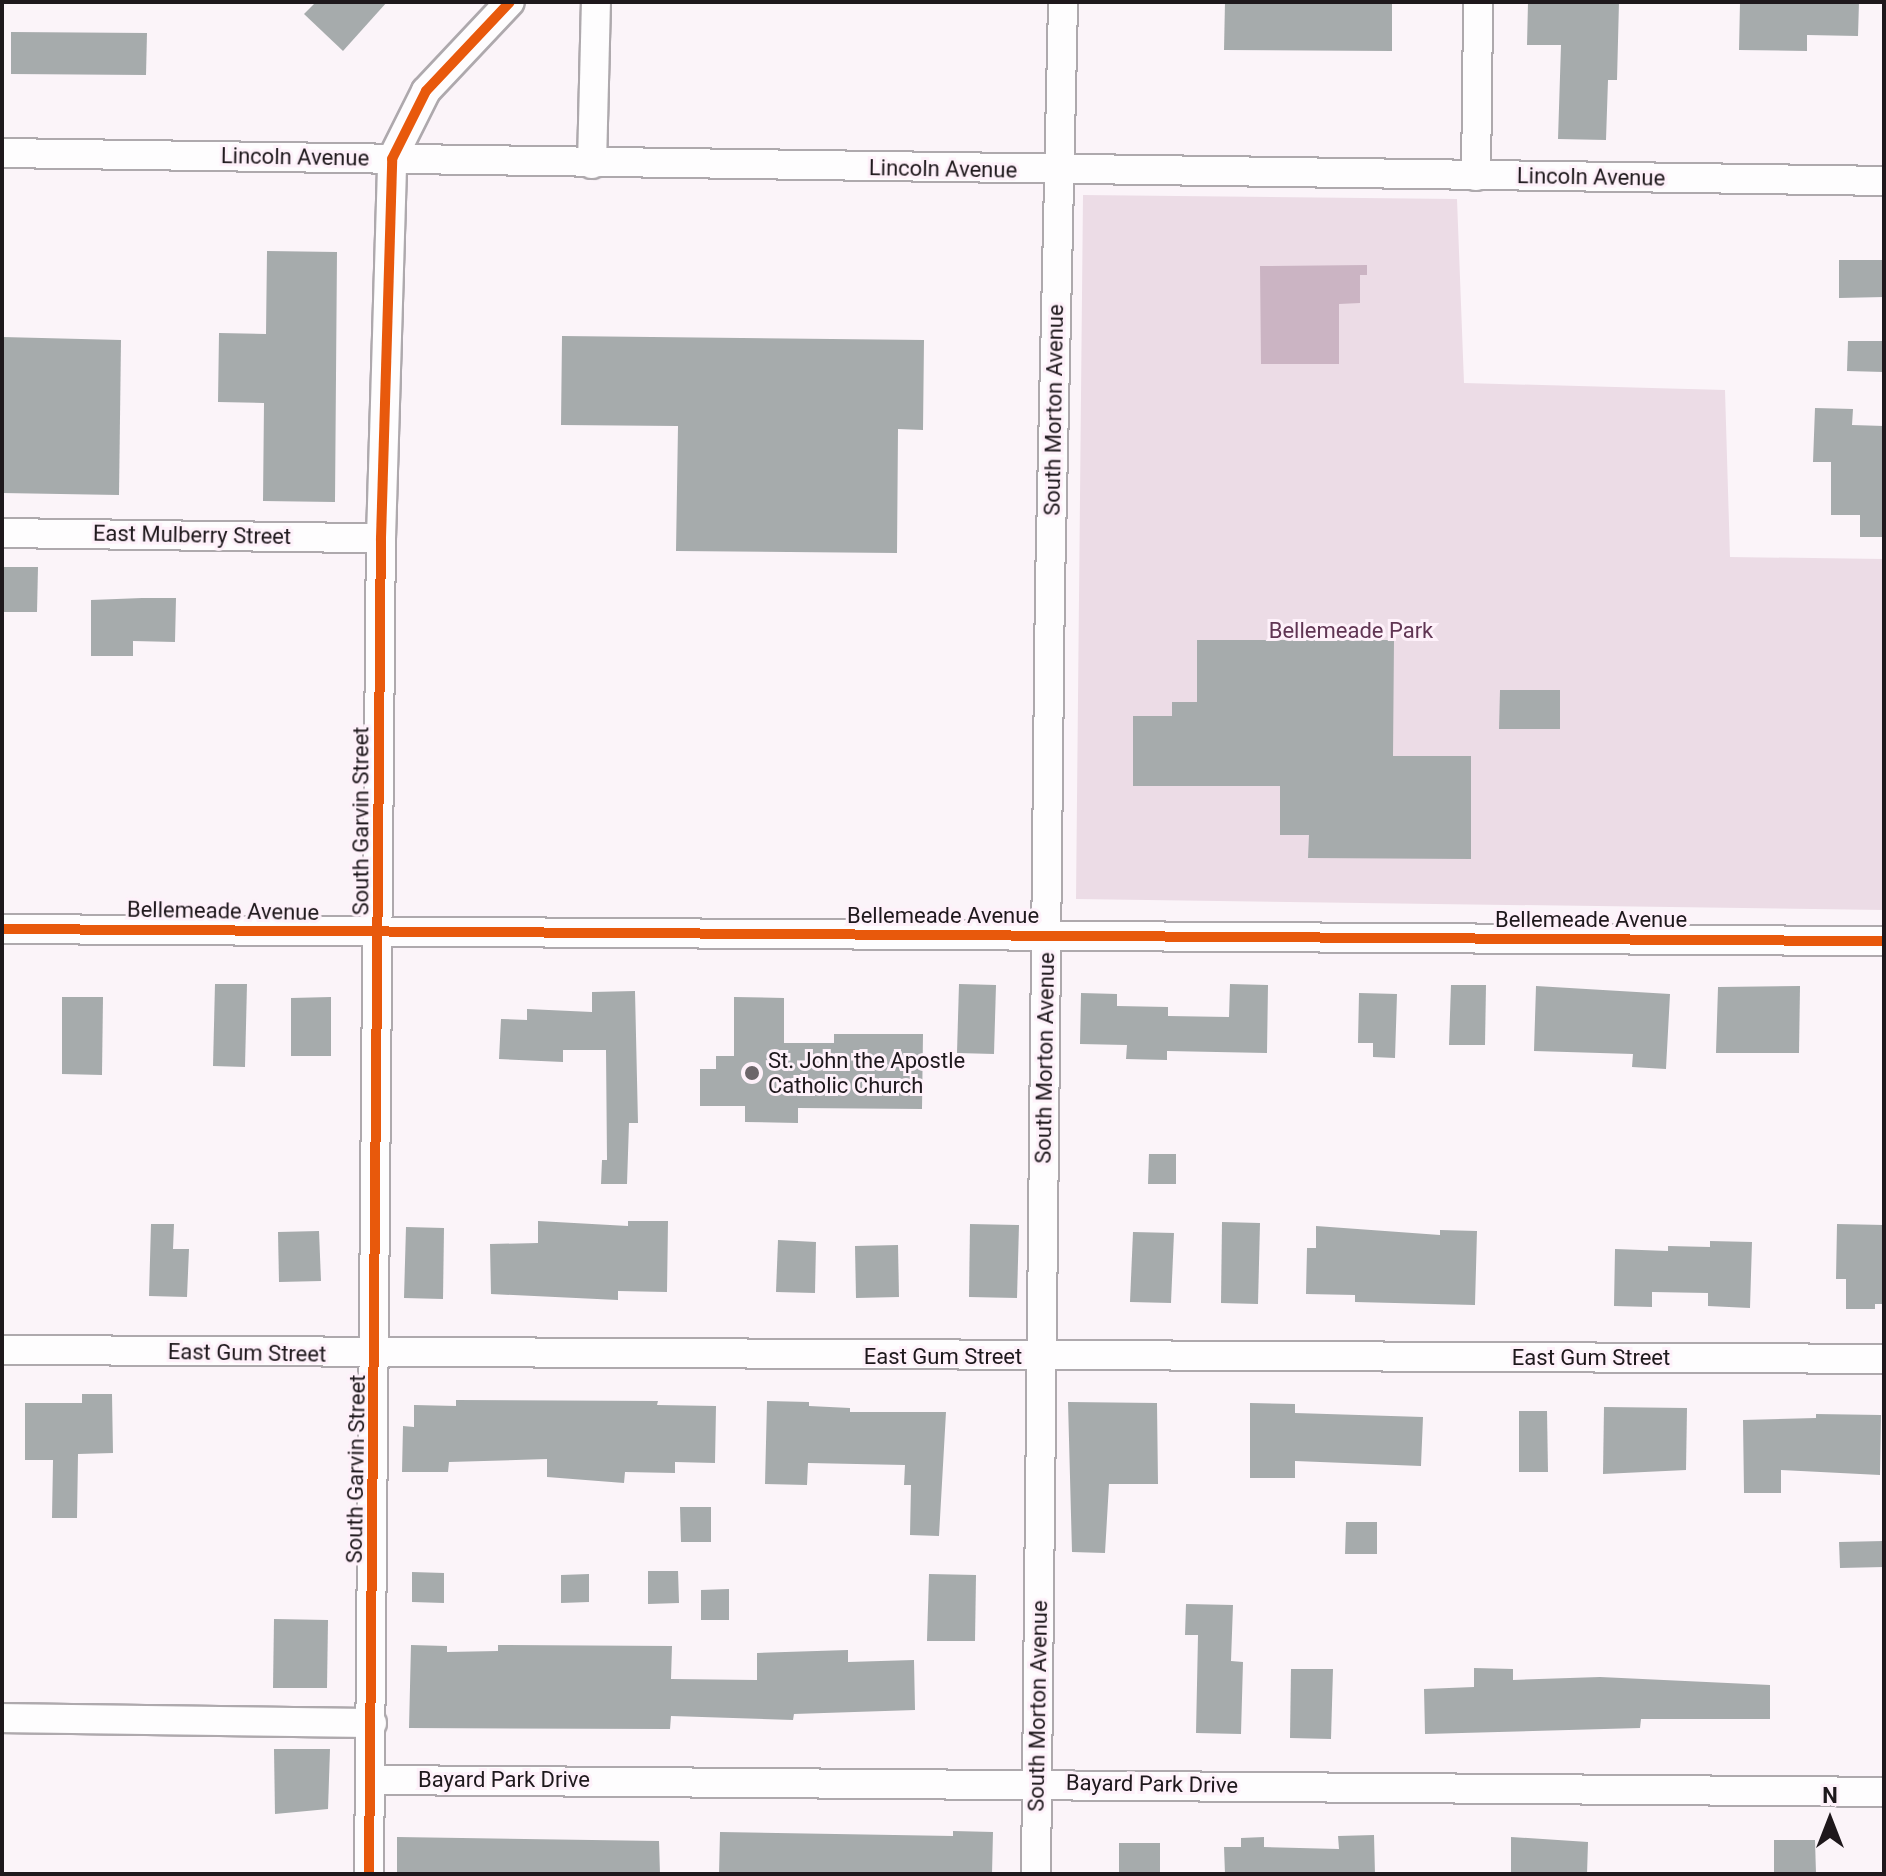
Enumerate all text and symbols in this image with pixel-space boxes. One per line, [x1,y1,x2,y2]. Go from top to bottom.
street label: Lincoln Avenue [221,143,369,171]
street label: Lincoln Avenue [869,155,1017,183]
street label: Lincoln Avenue [1517,163,1665,191]
street label: South Morton Avenue [1039,304,1069,516]
street label: East Mulberry Street [93,520,291,550]
park label: Bellemeade Park [1269,618,1433,644]
street label: South Garvin Street [348,727,374,915]
street label: Bellemeade Avenue [127,896,319,926]
street label: Bellemeade Avenue [847,903,1039,929]
street label: Bellemeade Avenue [1495,907,1687,933]
street label: South Morton Avenue [1030,952,1060,1164]
place label: St. John the Apostle Catholic Church [768,1047,965,1098]
marker: St. John the Apostle Catholic Church [743,1064,761,1082]
street label: East Gum Street [168,1338,326,1368]
street label: East Gum Street [864,1344,1022,1370]
street label: East Gum Street [1512,1345,1670,1371]
street label: South Garvin Street [341,1374,371,1564]
street label: South Morton Avenue [1023,1600,1053,1812]
street label: Bayard Park Drive [418,1767,590,1793]
street label: Bayard Park Drive [1066,1769,1238,1799]
north arrow [1790,1780,1870,1860]
text: N [1822,1783,1838,1808]

